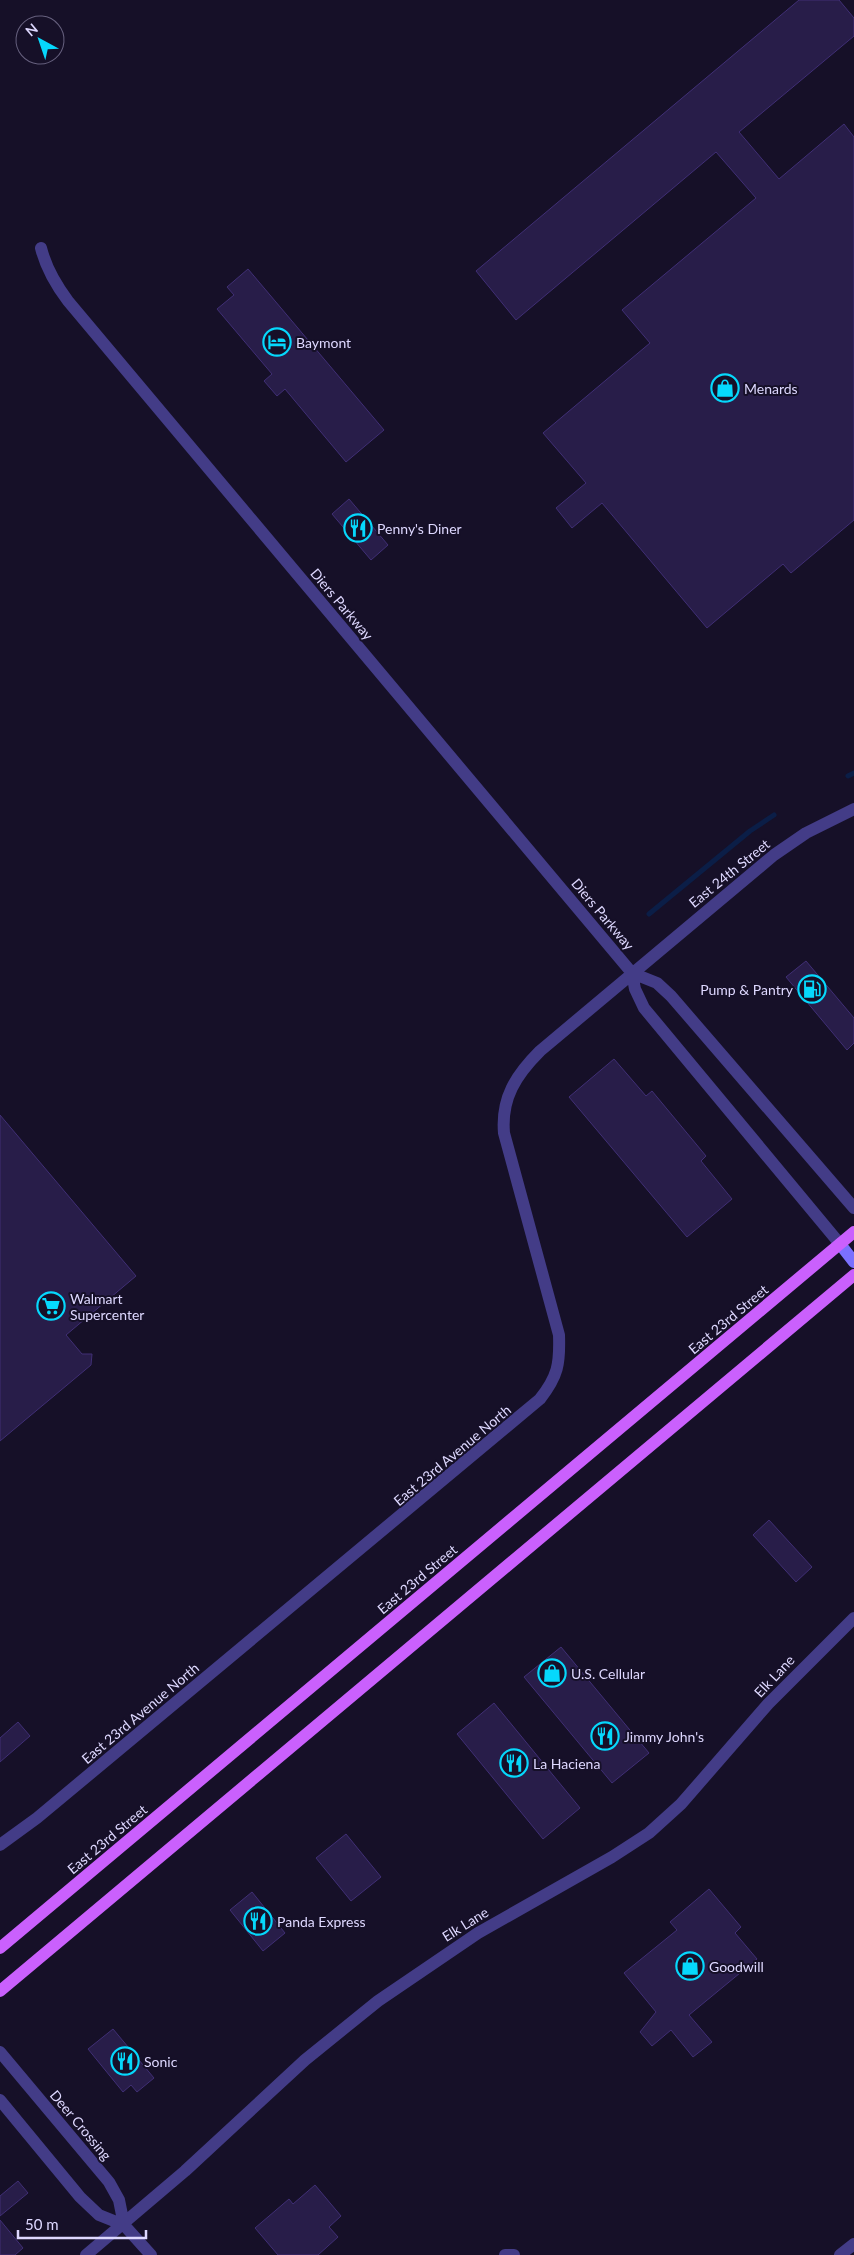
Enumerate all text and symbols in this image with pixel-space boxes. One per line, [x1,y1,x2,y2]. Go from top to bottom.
north arrow [15,15,65,65]
text: N [22,20,41,40]
hotel icon: Baymont [262,327,292,357]
place label: Baymont [296,334,351,351]
shop icon: Menards [710,373,740,403]
place label: Menards [744,380,798,397]
restaurant icon: Penny's Diner [343,513,373,543]
place label: Penny's Diner [377,520,462,537]
street label: Diers Parkway [307,565,377,644]
street label: East 24th Street [685,835,773,911]
street label: Diers Parkway [568,875,638,954]
fuel station icon: Pump & Pantry [797,974,827,1004]
place label: Pump & Pantry [700,981,794,998]
street label: East 23rd Street [685,1281,771,1357]
place label: Walmart Supercenter [70,1290,144,1323]
supermarket icon: Walmart Supercenter [36,1291,66,1321]
street label: East 23rd Avenue North [390,1401,514,1509]
street label: East 23rd Street [374,1541,460,1617]
street label: Elk Lane [750,1651,798,1701]
shop icon: U.S. Cellular [537,1658,567,1688]
street label: East 23rd Avenue North [78,1659,202,1767]
place label: U.S. Cellular [571,1665,645,1682]
restaurant icon: Jimmy John's [590,1721,620,1751]
place label: Jimmy John's [624,1728,704,1745]
restaurant icon: La Haciena [499,1748,529,1778]
place label: La Haciena [533,1755,600,1772]
street label: East 23rd Street [64,1801,150,1877]
street label: Elk Lane [439,1903,491,1945]
restaurant icon: Panda Express [243,1906,273,1936]
place label: Panda Express [277,1913,366,1930]
shop icon: Goodwill [675,1951,705,1981]
place label: Goodwill [709,1958,764,1975]
restaurant icon: Sonic [110,2046,140,2076]
place label: Sonic [144,2053,178,2070]
street label: Deer Crossing [47,2086,115,2164]
scale bar [18,2208,145,2240]
text: 50 m [25,2215,59,2233]

